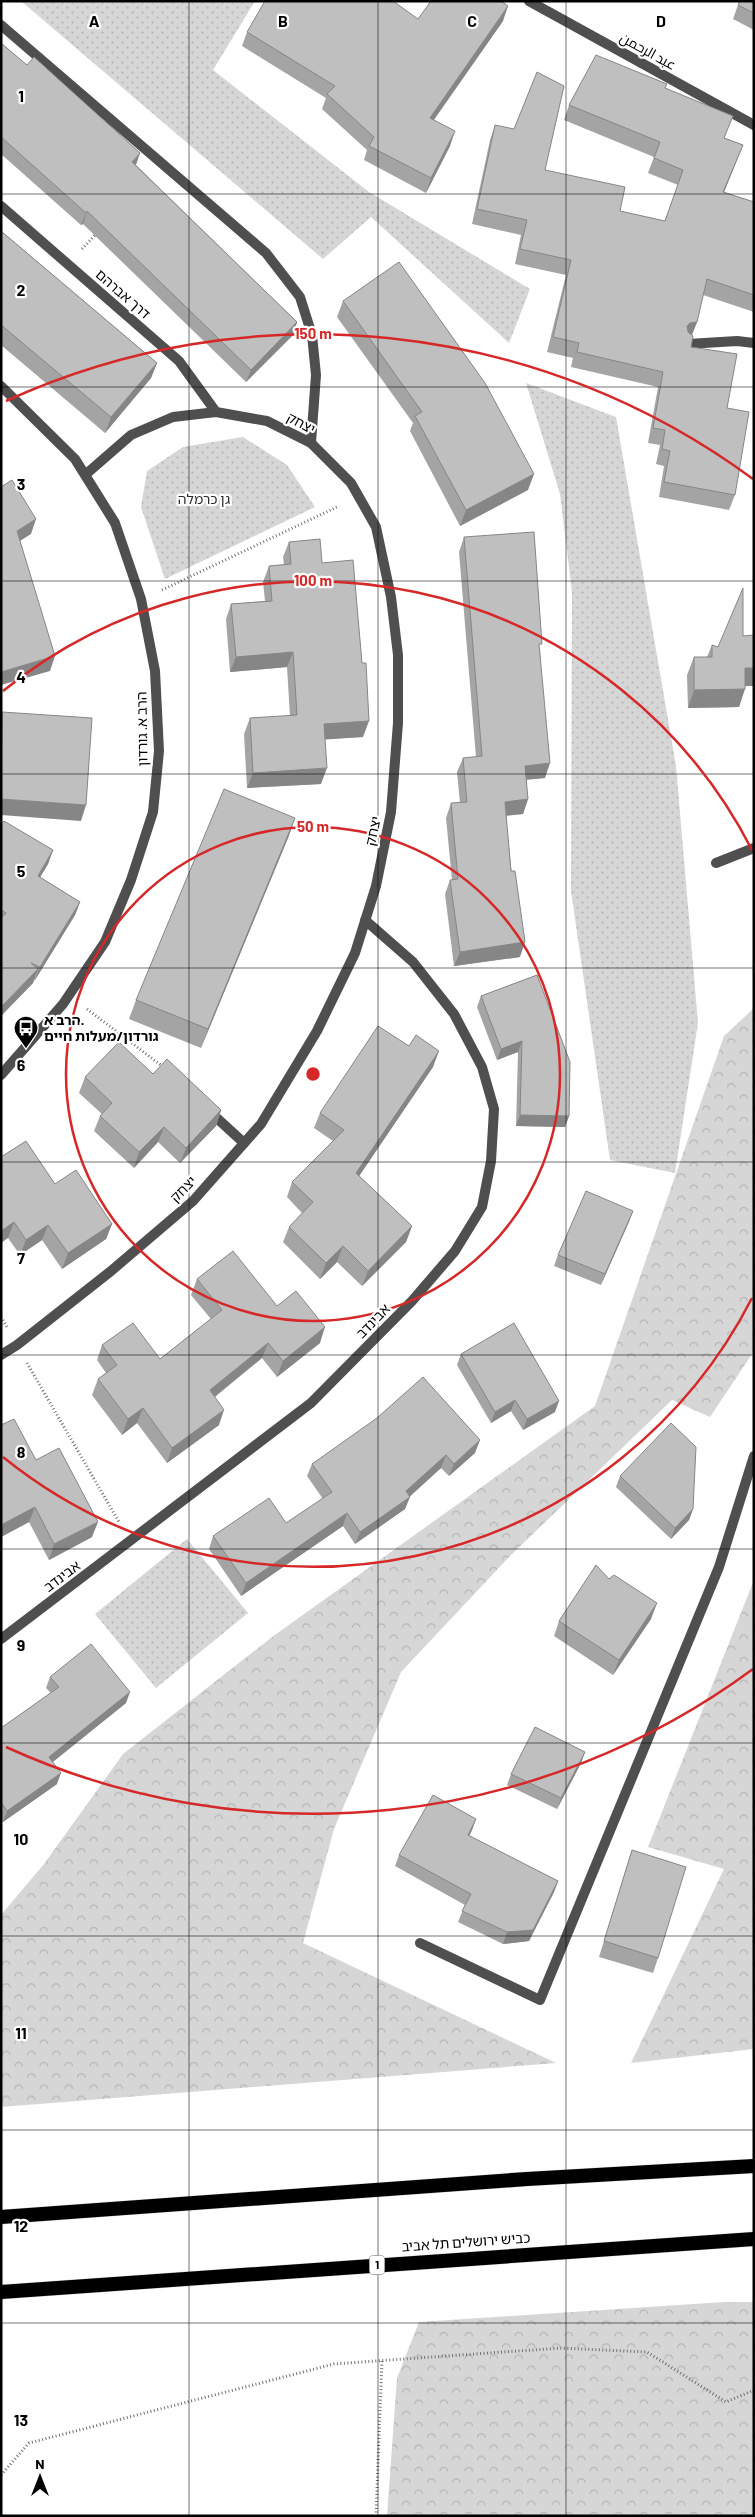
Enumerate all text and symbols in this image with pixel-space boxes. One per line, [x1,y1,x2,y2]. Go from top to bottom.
text: A [89,11,100,30]
text: B [278,11,288,30]
text: C [467,11,477,30]
text: D [656,11,666,30]
street label: عبد الرحمن [617,28,679,73]
text: 1 [18,86,24,105]
street label: דרך אברהם [93,265,154,322]
text: 2 [17,280,26,299]
text: 150 m [294,324,332,342]
street label: יצחק [284,408,318,437]
text: 3 [17,474,25,493]
park label: גן כרמלה [178,490,230,507]
text: 100 m [294,571,332,589]
text: 4 [16,667,26,686]
street label: הרב א. גורדון [132,691,151,767]
street label: יצחק [361,814,384,847]
text: 50 m [297,817,329,835]
text: 5 [17,861,26,880]
place label: הרב א. גורדון/מעלות חיים [44,1011,159,1044]
bus stop icon: הרב א. גורדון/מעלות חיים [13,1015,39,1049]
text: 6 [17,1055,26,1074]
centre of rings [304,1065,322,1083]
street label: יצחק [166,1172,199,1205]
text: 7 [17,1248,25,1267]
street label: אבינדב [352,1300,393,1341]
text: 8 [17,1442,26,1461]
street label: אבינדב [40,1556,83,1595]
text: 9 [17,1635,25,1654]
text: 10 [14,1829,28,1848]
text: 11 [15,2023,27,2042]
text: 12 [14,2216,28,2235]
street label: כביש ירושלים תל אביב [401,2229,531,2254]
road number: 1 [370,2256,384,2274]
text: 13 [14,2410,28,2429]
north arrow [15,2452,65,2502]
text: N [35,2455,45,2472]

